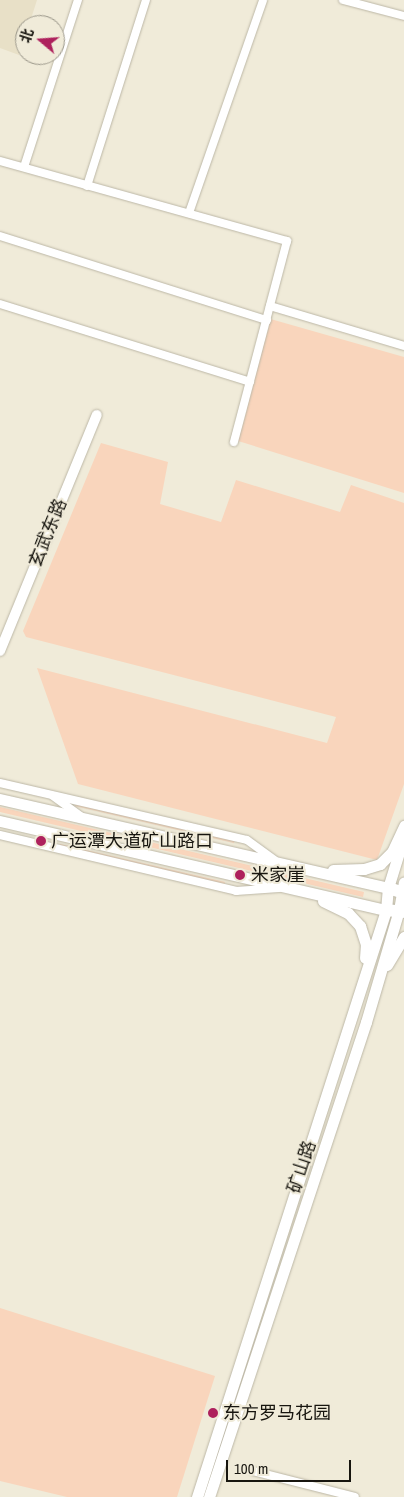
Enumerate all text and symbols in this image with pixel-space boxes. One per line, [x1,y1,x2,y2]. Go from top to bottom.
north arrow [15,15,65,65]
text: 北 [16,26,37,45]
street label: 玄武东路 [25,496,71,570]
place label: 广运潭大道矿山路口 [51,830,213,852]
marker: 广运潭大道矿山路口 [35,835,47,847]
place label: 米家崖 [251,864,305,886]
marker: 米家崖 [233,868,247,882]
street label: 矿山路 [283,1138,321,1196]
place label: 东方罗马花园 [223,1402,331,1424]
marker: 东方罗马花园 [207,1407,219,1419]
scale bar [229,1450,354,1482]
text: 100 m [234,1458,268,1479]

